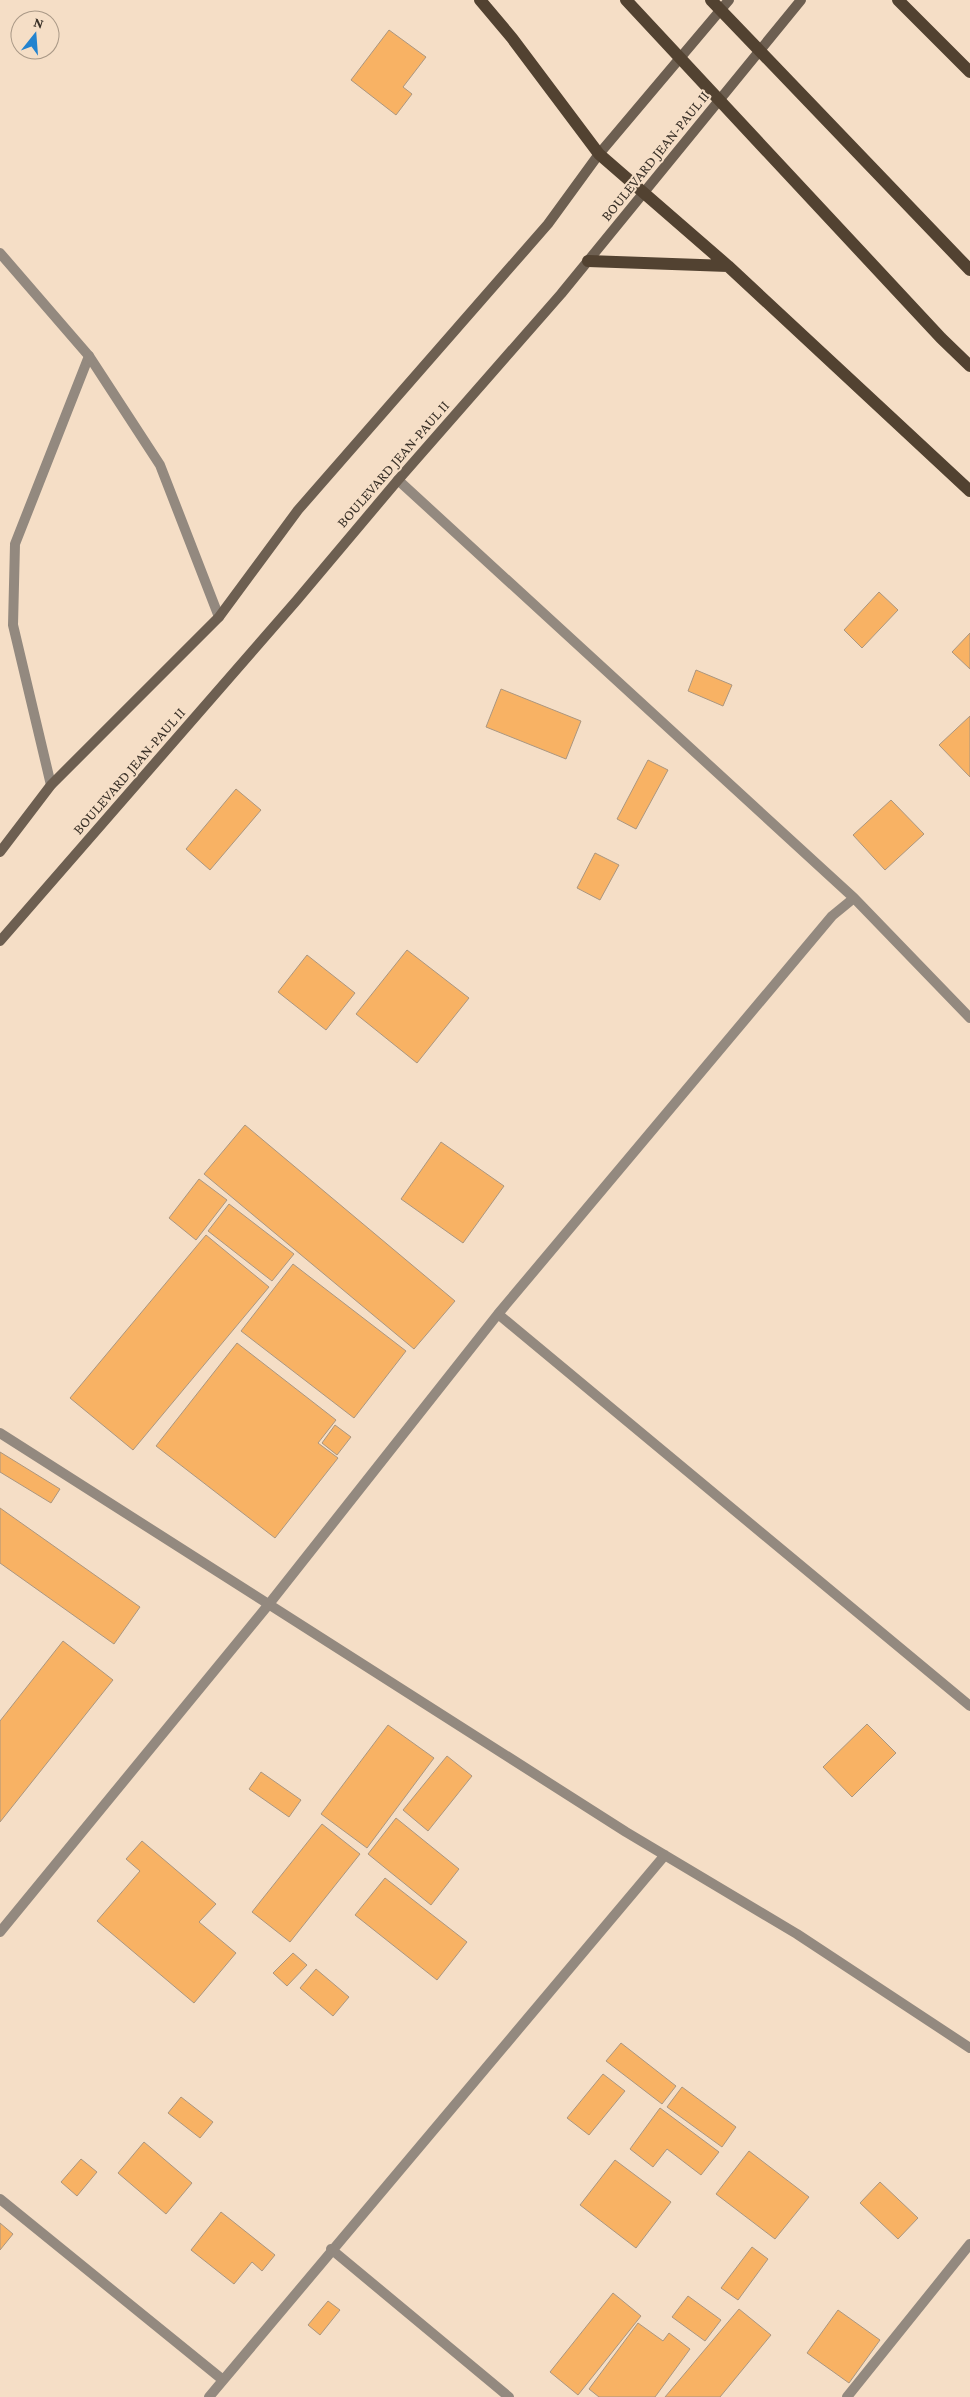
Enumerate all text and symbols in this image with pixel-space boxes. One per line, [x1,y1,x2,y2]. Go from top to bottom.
north arrow [10,10,60,60]
text: N [32,14,46,32]
street label: BOULEVARD JEAN-PAUL II [598,88,713,225]
street label: BOULEVARD JEAN-PAUL II [334,398,453,531]
street label: BOULEVARD JEAN-PAUL II [70,705,189,838]

